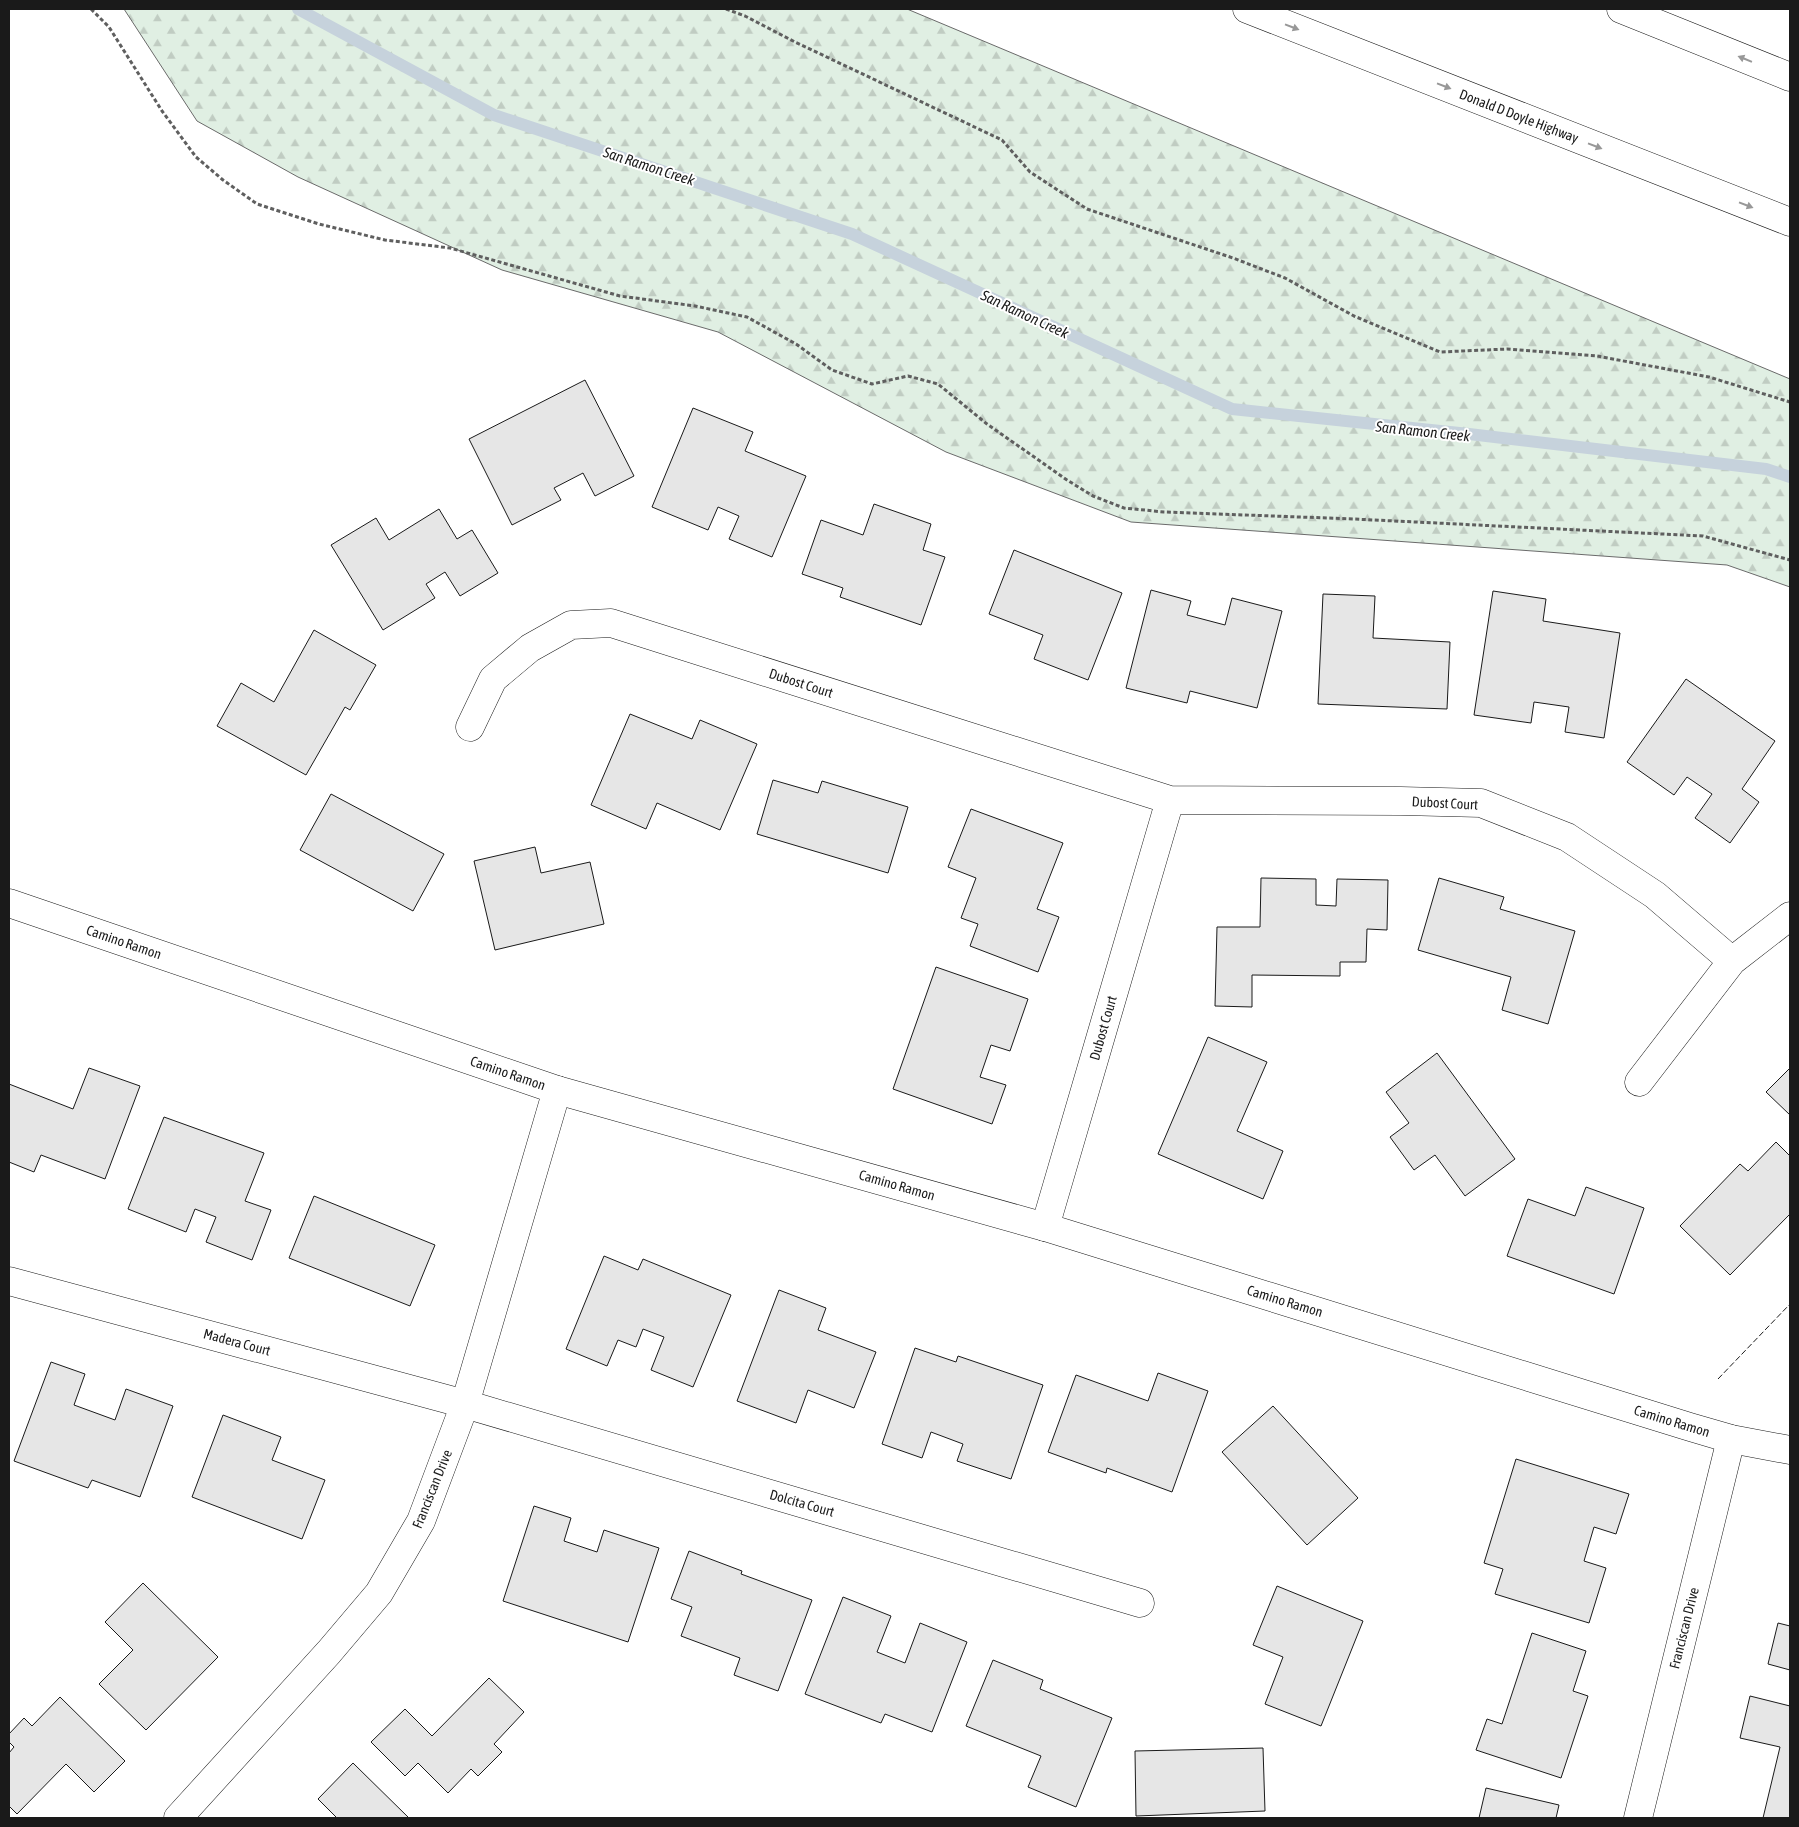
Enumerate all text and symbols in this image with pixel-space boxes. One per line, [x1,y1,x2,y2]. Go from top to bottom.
one-way arrow [1285,23,1300,31]
one-way arrow [1738,54,1752,62]
one-way arrow [1436,83,1451,90]
street label: Donald D Doyle Highway [1457,86,1581,146]
one-way arrow [1588,142,1602,150]
water label: San Ramon Creek [600,143,697,189]
one-way arrow [1739,201,1754,209]
water label: San Ramon Creek [977,286,1072,342]
water label: San Ramon Creek [1374,417,1471,444]
street label: Dubost Court [767,665,835,701]
street label: Dubost Court [1411,793,1479,813]
street label: Camino Ramon [84,922,164,962]
street label: Dubost Court [1086,994,1120,1062]
street label: Camino Ramon [468,1053,548,1093]
street label: Camino Ramon [857,1167,937,1203]
street label: Camino Ramon [1245,1282,1325,1320]
street label: Madera Court [202,1325,272,1359]
street label: Camino Ramon [1632,1402,1712,1440]
street label: Franciscan Drive [409,1447,455,1531]
street label: Dolcita Court [768,1486,836,1520]
street label: Franciscan Drive [1666,1586,1702,1670]

